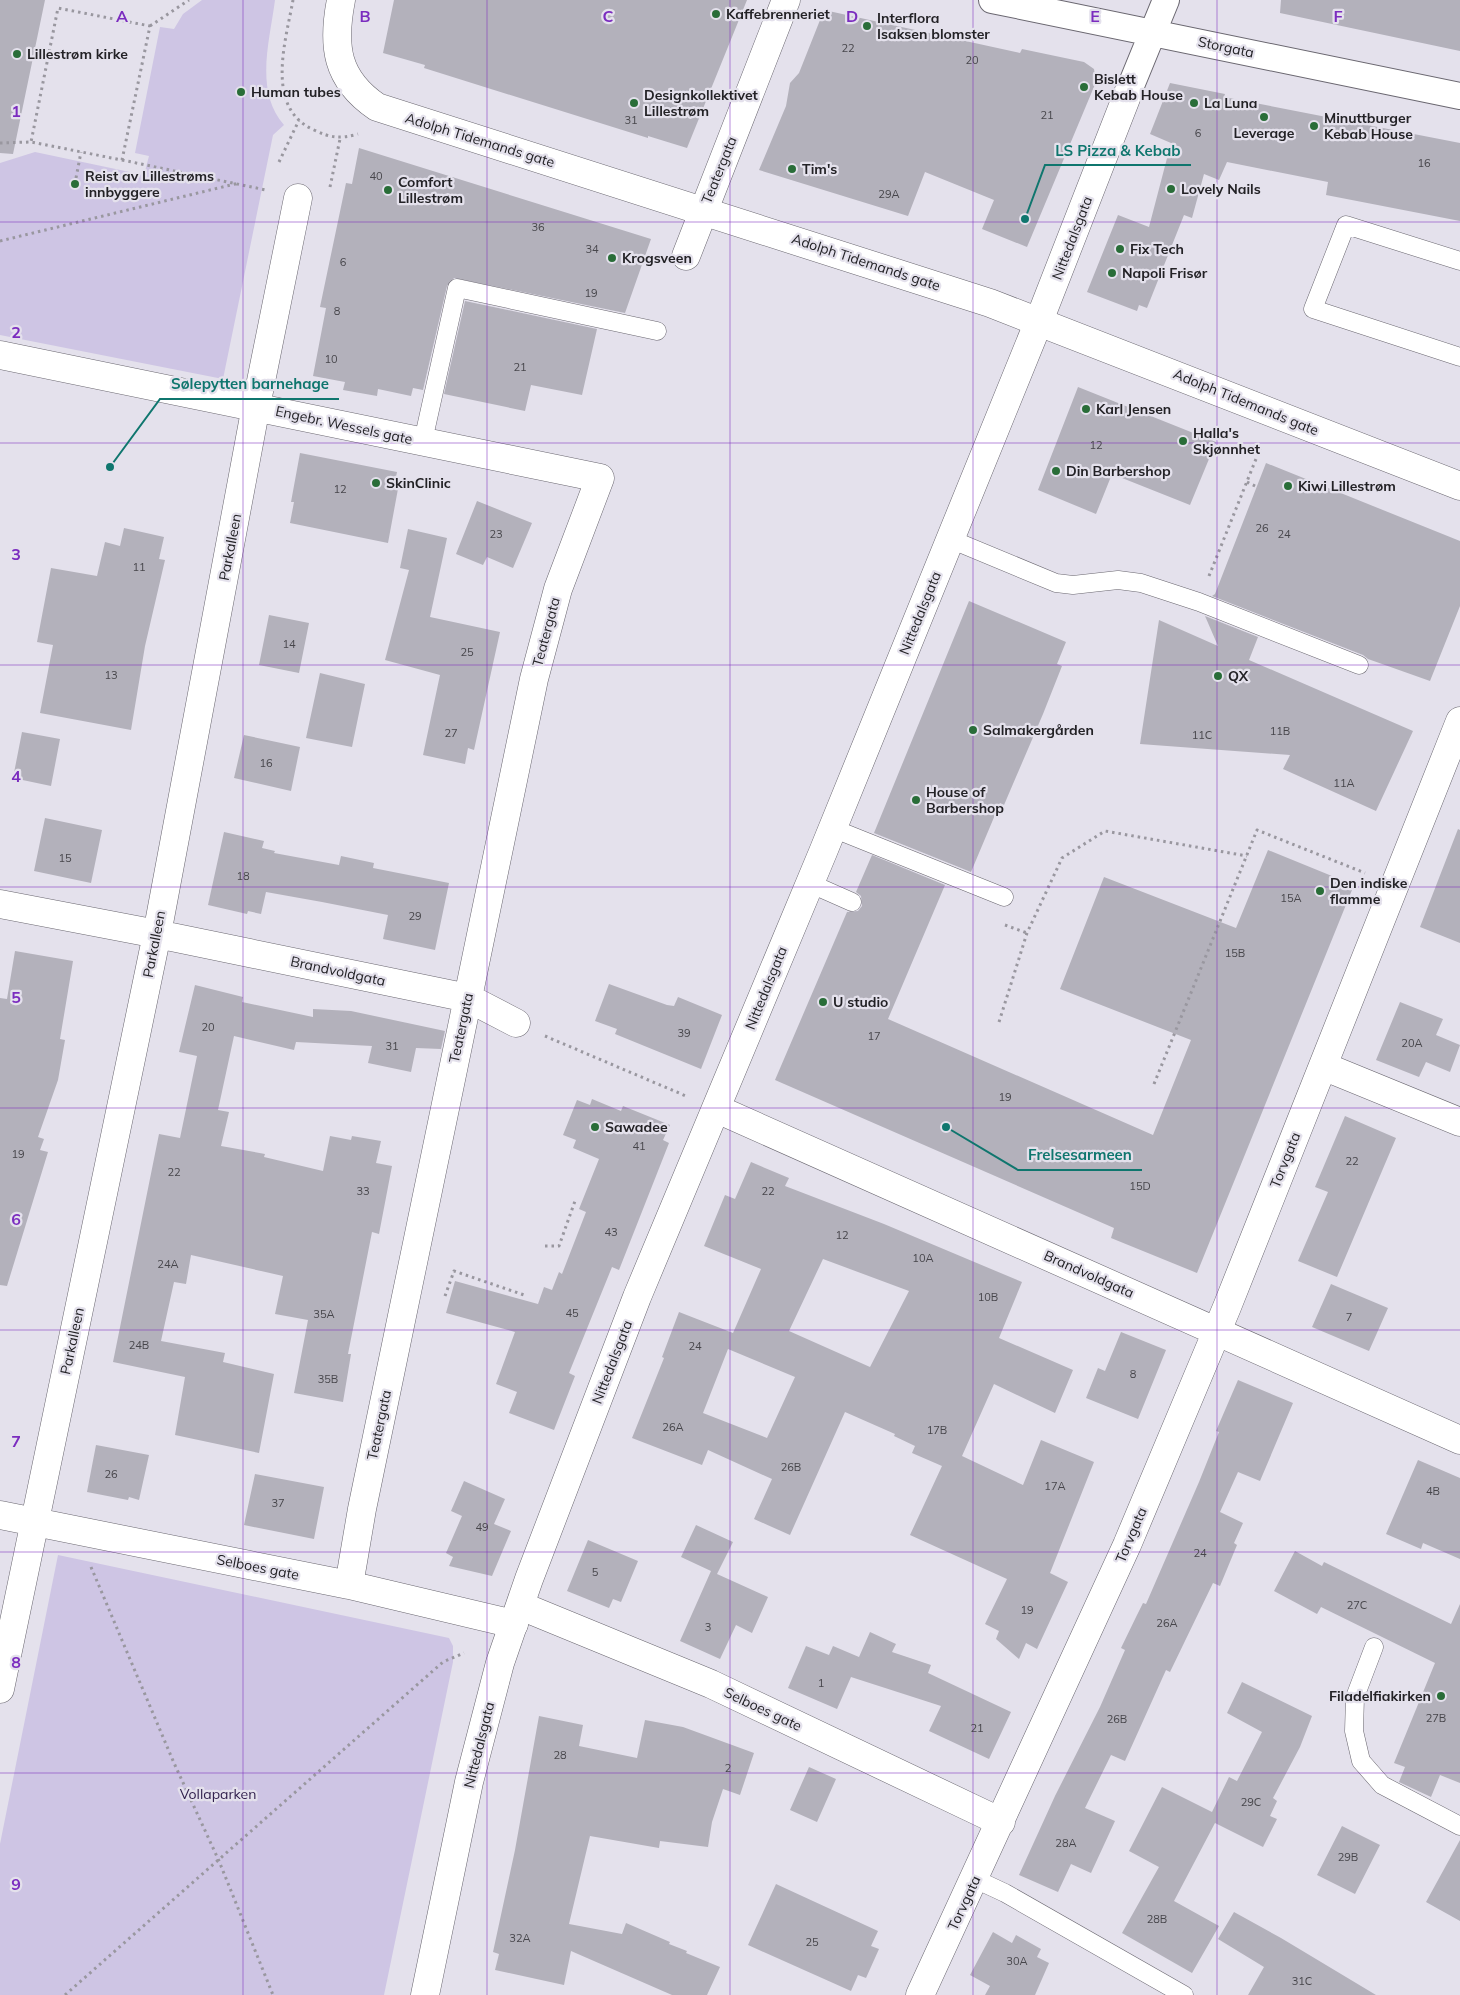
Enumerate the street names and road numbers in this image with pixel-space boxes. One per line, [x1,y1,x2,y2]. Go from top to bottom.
street label: Storgata [1196,32,1256,62]
street label: Adolph Tidemands gate [403,109,557,171]
street label: Teatergata [697,134,741,206]
street label: Nittedalsgata [1048,194,1096,282]
street label: Adolph Tidemands gate [789,229,943,295]
street label: Adolph Tidemands gate [1171,365,1321,439]
street label: Engebr. Wessels gate [274,402,414,448]
street label: Parkalleen [215,512,245,582]
street label: Nittedalsgata [895,569,945,657]
street label: Teatergata [528,595,564,669]
street label: Parkalleen [139,909,169,979]
street label: Nittedalsgata [741,944,791,1032]
street label: Brandvoldgata [289,952,387,990]
street label: Teatergata [445,991,477,1065]
street label: Torvgata [1266,1130,1304,1190]
street label: Brandvoldgata [1041,1246,1137,1302]
street label: Parkalleen [56,1306,88,1376]
street label: Nittedalsgata [588,1318,636,1406]
street label: Teatergata [363,1388,395,1462]
street label: Torvgata [1111,1505,1151,1565]
street label: Selboes gate [215,1550,301,1584]
street label: Selboes gate [721,1683,805,1735]
street label: Nittedalsgata [460,1700,498,1790]
street label: Torvgata [944,1873,984,1933]

